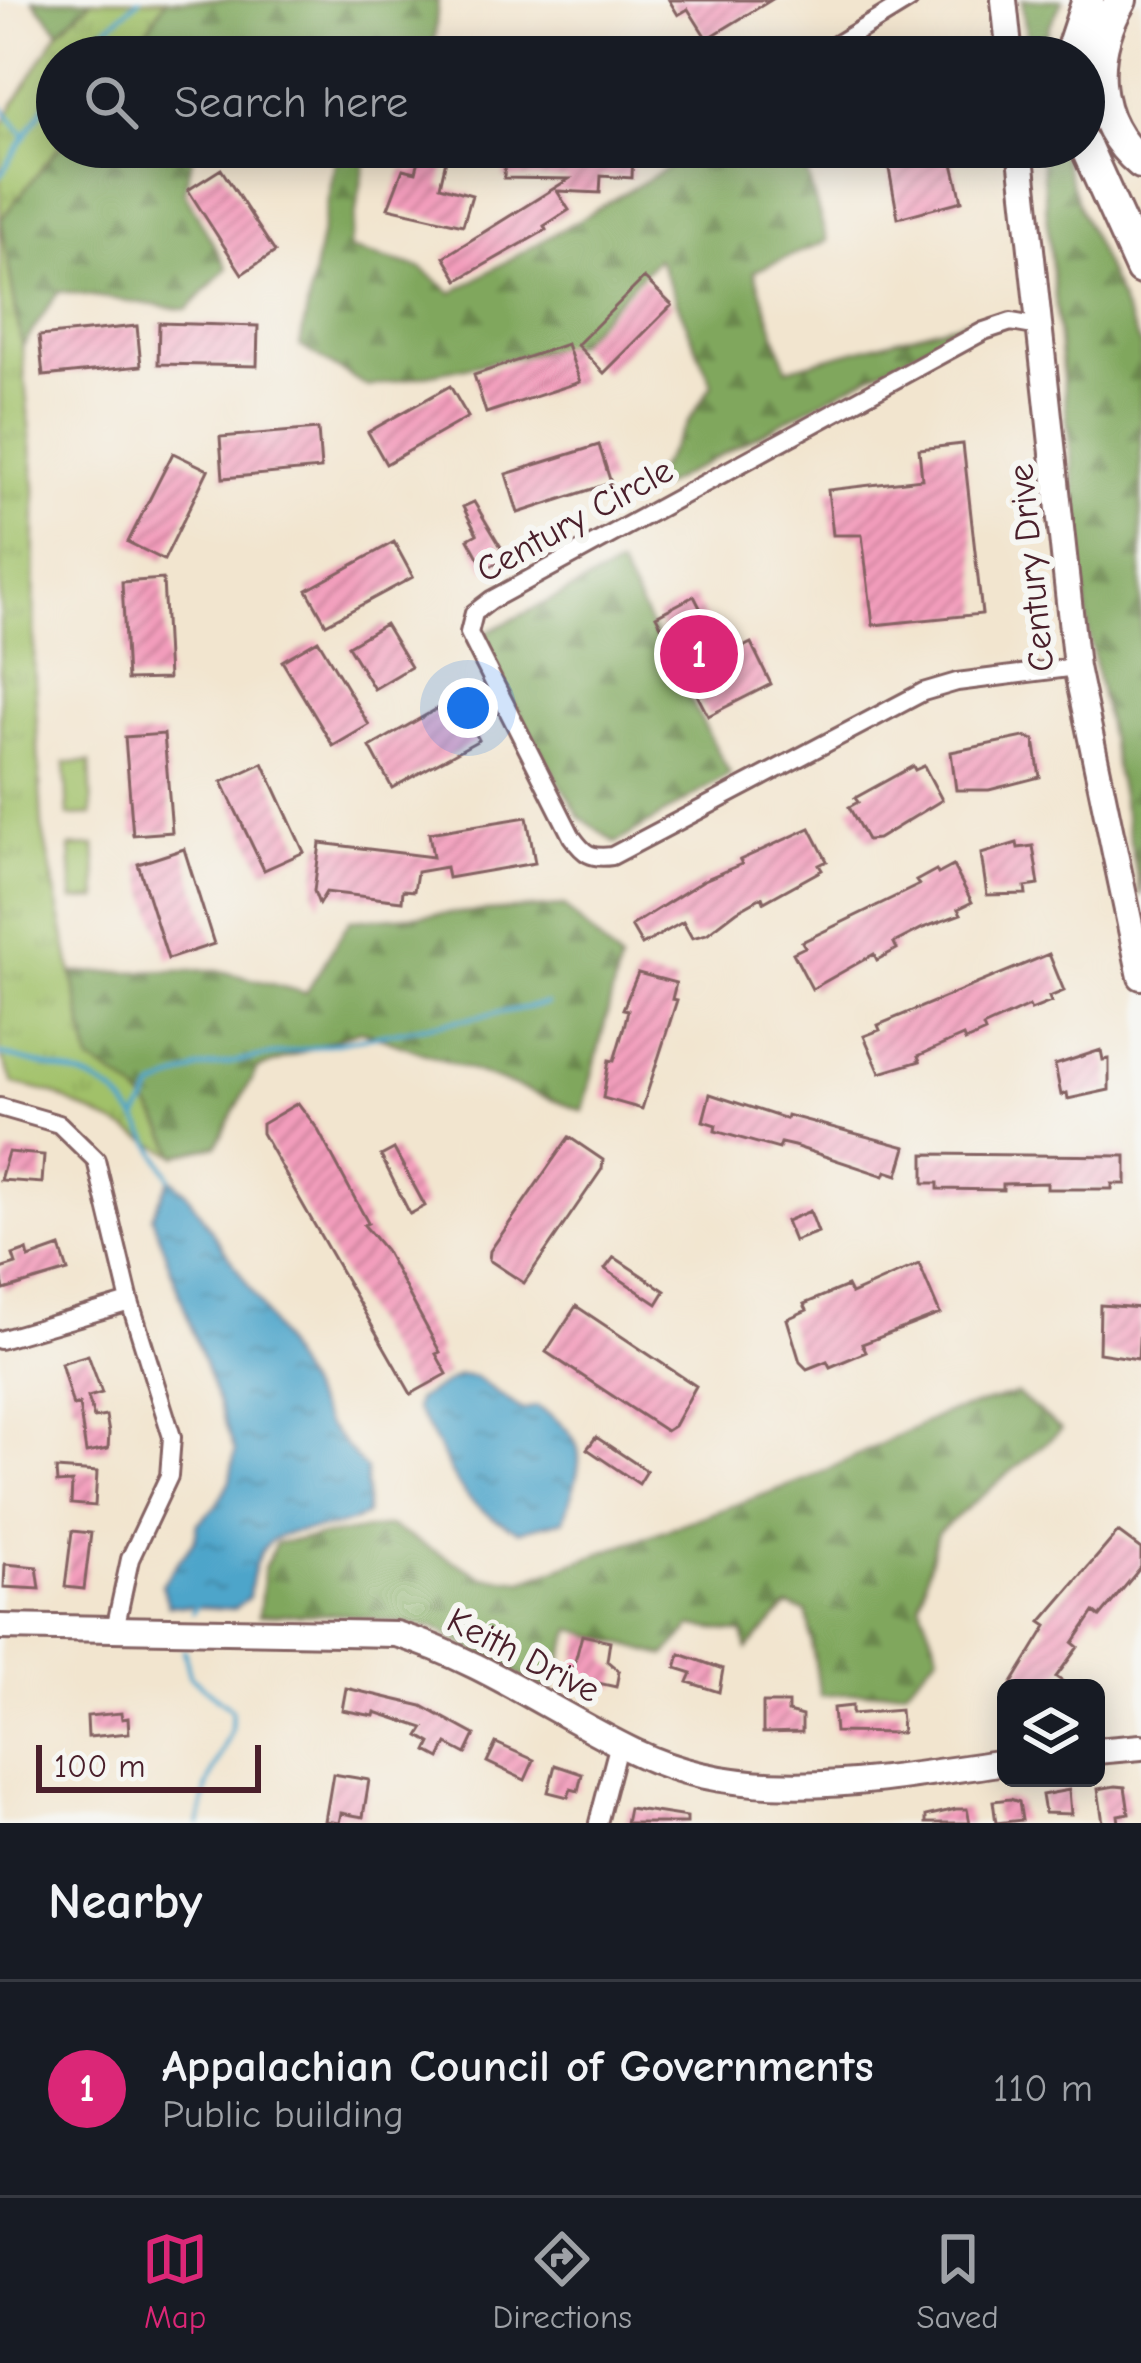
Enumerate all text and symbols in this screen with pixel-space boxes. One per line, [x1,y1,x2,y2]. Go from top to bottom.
search box [36,36,1105,168]
icon: search [78,69,144,135]
text: Search here [174,76,408,128]
street label: Century Circle [469,450,680,591]
street label: Century Drive [1000,462,1063,674]
pin: 1 [660,609,738,699]
your location [438,678,498,738]
street label: Keith Drive [440,1600,606,1711]
map controls [997,1679,1105,1787]
button: layers [997,1679,1105,1787]
scale bar [36,1739,261,1792]
text: 100 m [54,1747,146,1785]
text: Nearby [48,1872,202,1931]
text: Appalachian Council of Governments [162,2040,874,2092]
text: 1 [79,2066,95,2111]
text: 110 m [993,2066,1093,2111]
text: Public building [162,2092,404,2137]
tab: Map [142,2226,208,2336]
tab: Directions [493,2226,632,2336]
tab: Saved [916,2226,999,2336]

